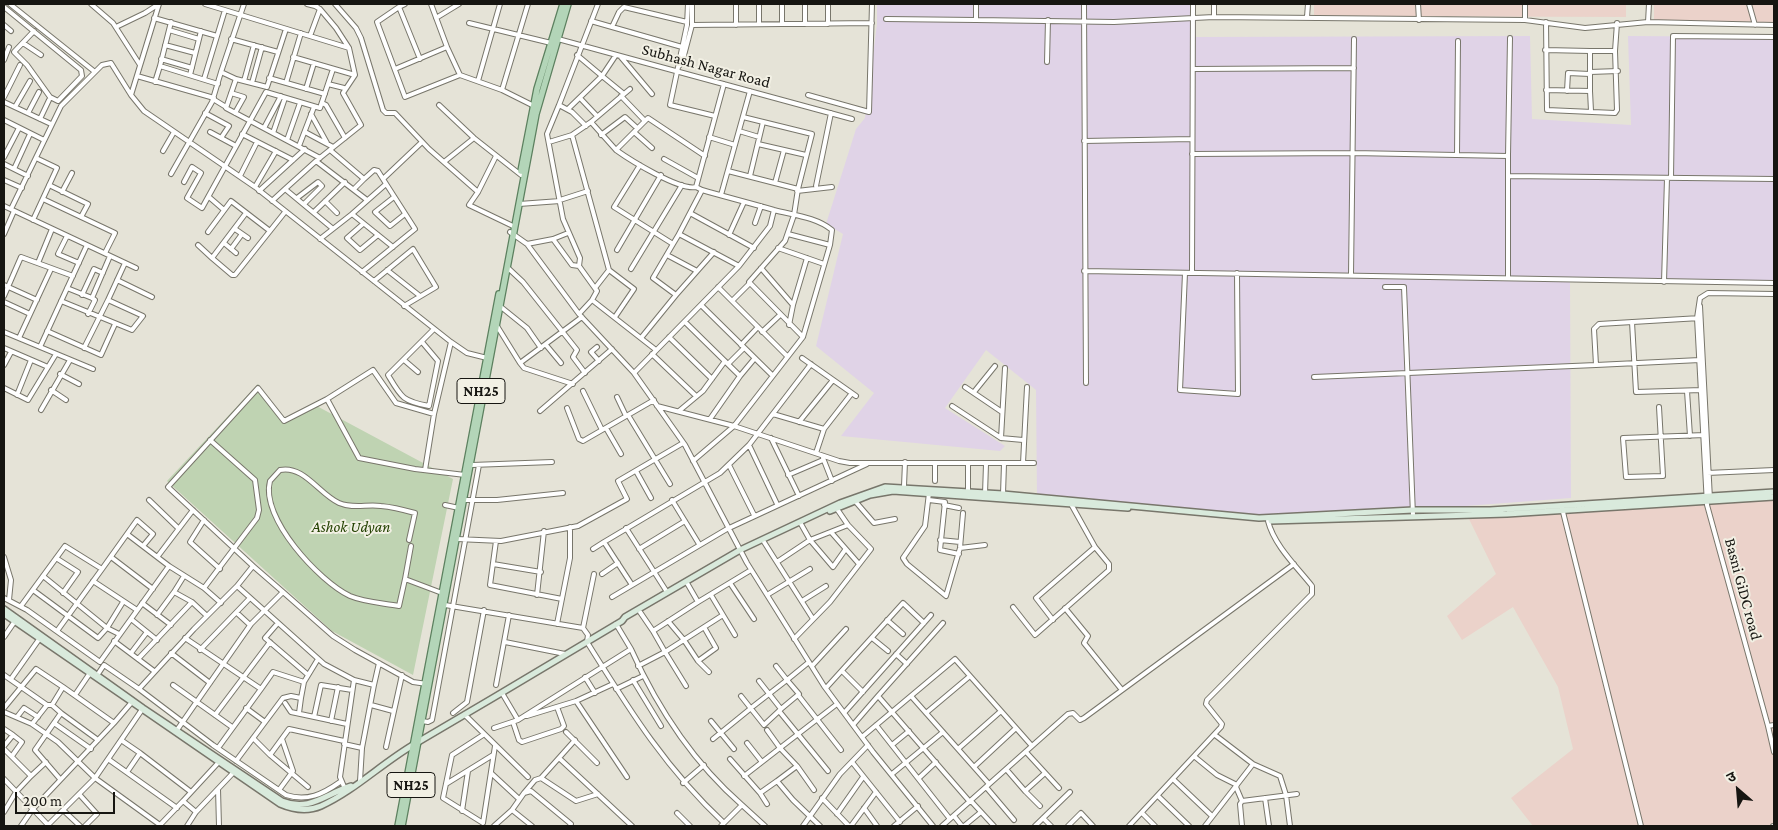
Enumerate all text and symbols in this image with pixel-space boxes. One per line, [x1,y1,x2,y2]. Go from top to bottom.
street label: Subhash Nagar Road [640,40,772,92]
road number: NH25 [457,378,505,404]
park label: Ashok Udyan [312,517,390,537]
street label: Basni GiDC road [1720,536,1766,642]
north arrow [1713,765,1763,815]
text: उ [1724,768,1738,786]
road number: NH25 [387,772,435,798]
scale bar [18,782,118,814]
text: 200 m [23,793,62,809]

